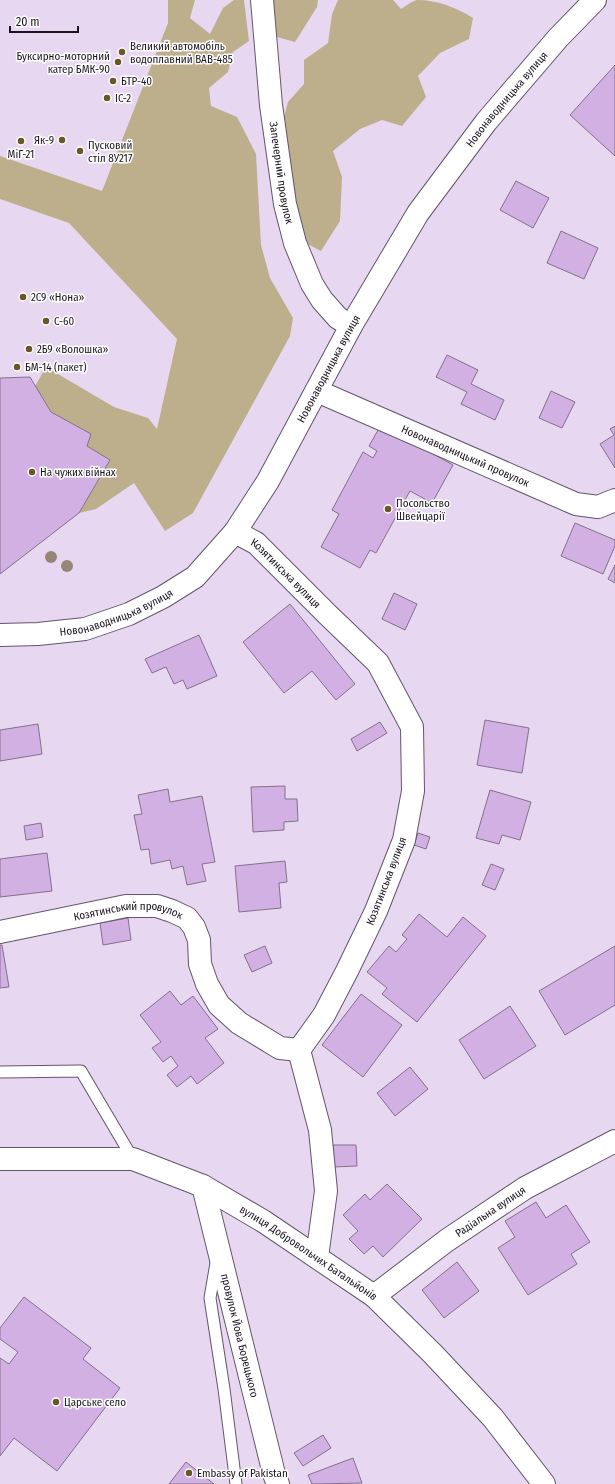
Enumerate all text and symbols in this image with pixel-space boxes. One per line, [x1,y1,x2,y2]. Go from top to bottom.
scale bar [10,8,78,34]
text: 20 m [16,15,40,29]
place label: Великий автомобіль водоплавний ВАВ-485 [130,40,233,66]
marker: Великий автомобіль водоплавний ВАВ-485 [117,47,127,57]
street label: Новонаводницька вулиця [464,49,551,150]
place label: Буксирно-моторний катер БМК-90 [16,50,110,76]
marker: Буксирно-моторний катер БМК-90 [113,57,123,67]
place label: БТР-40 [121,75,152,88]
marker: БТР-40 [108,76,118,86]
place label: ІС-2 [115,92,131,105]
marker: ІС-2 [102,93,112,103]
street label: Запечерний провулок [266,121,296,226]
place label: Як-9 [34,134,54,147]
marker: Як-9 [57,135,67,145]
marker: МіГ-21 [16,136,26,146]
place label: Пусковий стіл 8У217 [88,139,133,165]
marker: Пусковий стіл 8У217 [75,146,85,156]
place label: МіГ-21 [8,148,34,161]
place label: 2С9 «Нона» [31,291,85,304]
marker: 2С9 «Нона» [18,292,28,302]
street label: Новонаводницька вулиця [294,313,363,425]
place label: С-60 [54,315,74,328]
marker: С-60 [41,316,51,326]
place label: 2Б9 «Волошка» [37,343,109,356]
marker: 2Б9 «Волошка» [24,344,34,354]
place label: БМ-14 (пакет) [25,361,87,374]
marker: БМ-14 (пакет) [12,362,22,372]
street label: Новонаводницький провулок [399,423,532,490]
place label: На чужих війнах [40,466,116,479]
marker: На чужих війнах [27,467,37,477]
place label: Посольство Швейцарії [396,497,450,523]
marker: Посольство Швейцарії [383,504,393,514]
street label: Козятинська вулиця [249,536,323,611]
street label: Новонаводницька вулиця [59,586,176,639]
street label: Козятинська вулиця [364,835,409,927]
street label: Козятинський провулок [72,900,186,924]
street label: Радіальна вулиця [453,1183,528,1240]
street label: вулиця Добровольчих Батальйонів [237,1203,380,1303]
street label: провулок Йова Борецького [218,1272,261,1399]
place label: Царське село [64,1396,126,1409]
marker: Царське село [51,1397,61,1407]
place label: Embassy of Pakistan [197,1467,288,1480]
marker: Embassy of Pakistan [184,1468,194,1478]

